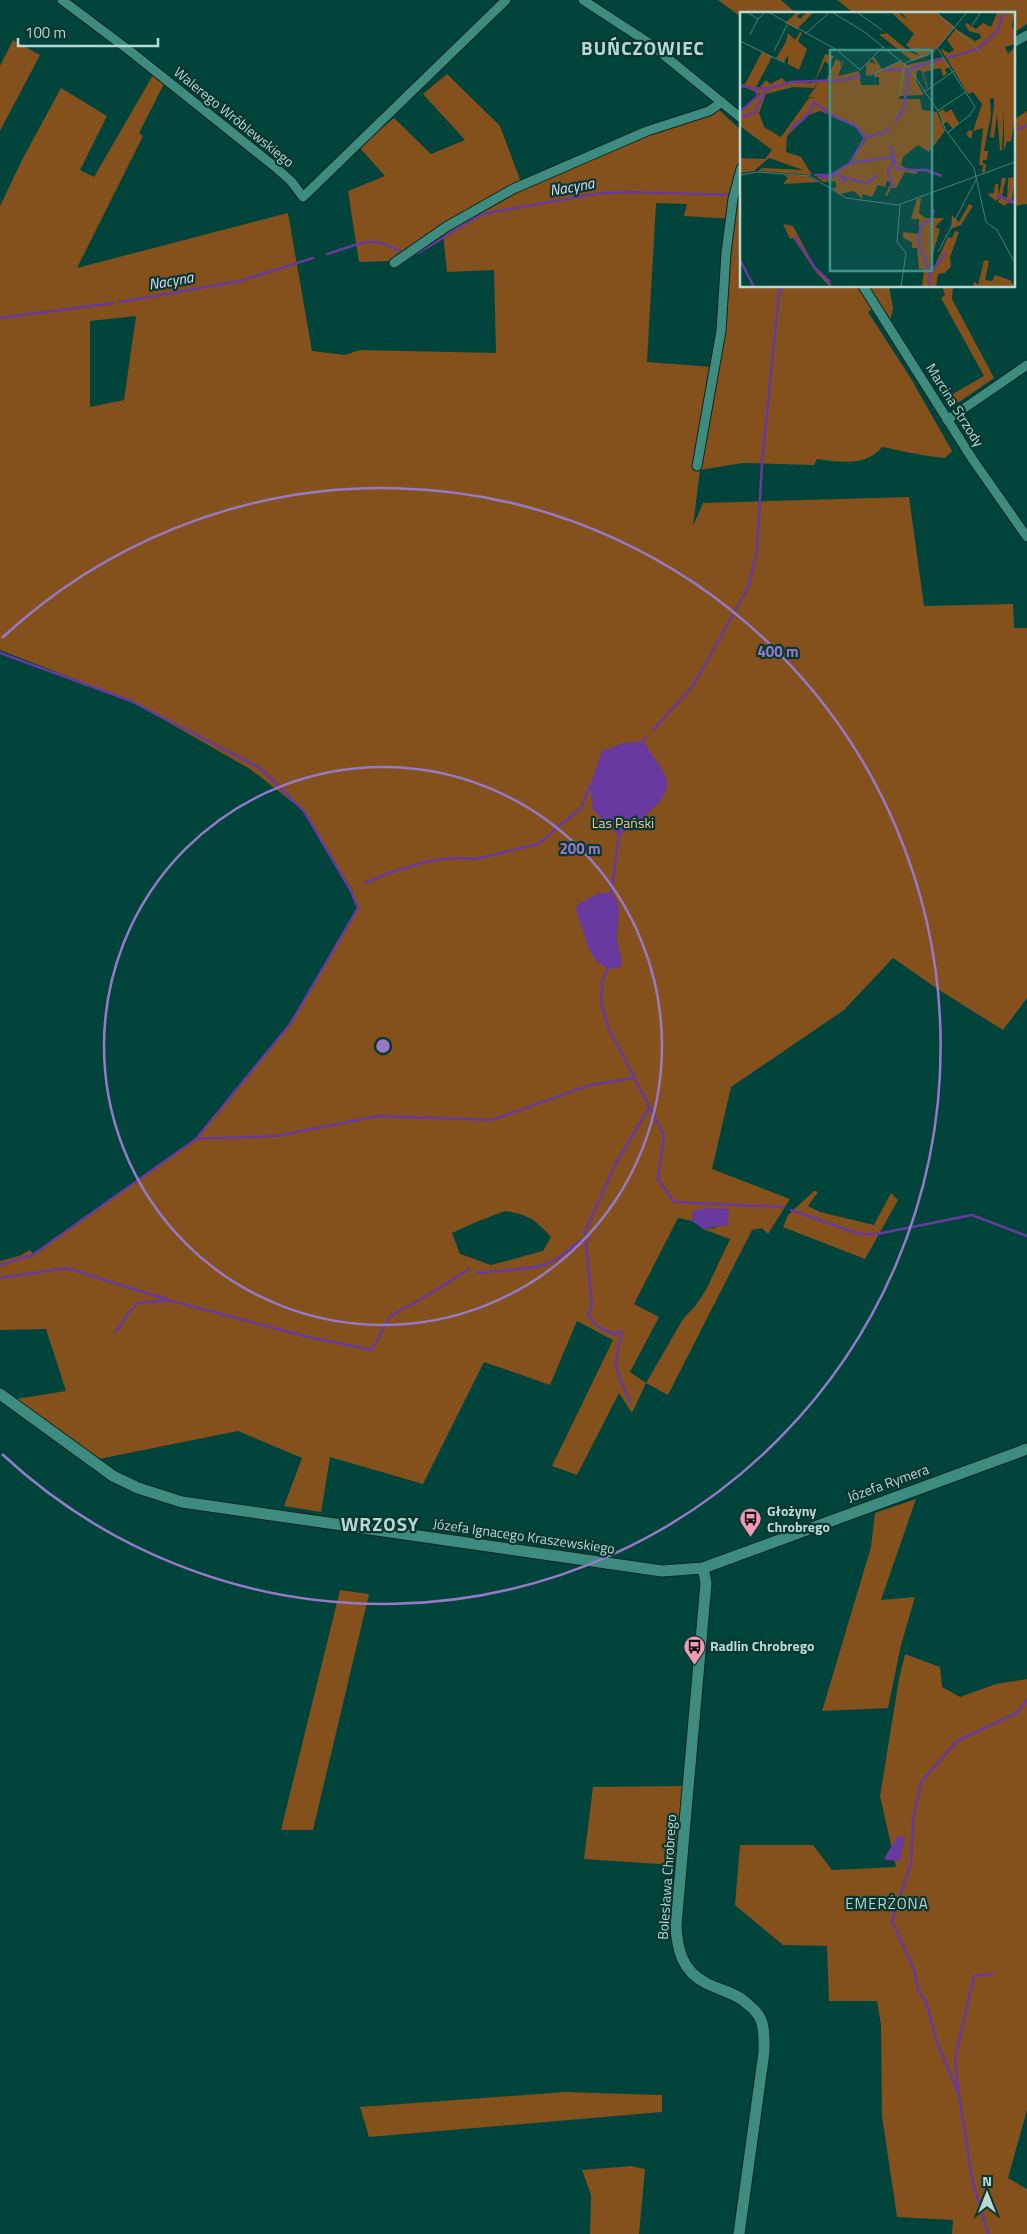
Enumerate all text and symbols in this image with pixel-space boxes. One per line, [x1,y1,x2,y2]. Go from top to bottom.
inset map [740,12,1014,288]
scale bar [18,15,158,47]
text: 100 m [25,21,66,44]
district label: BUŃCZOWIEC [581,33,705,62]
street label: Walerego Wróblewskiego [170,61,299,172]
water label: Nacyna [548,171,597,202]
water label: Nacyna [147,265,196,296]
street label: Marcina Strzody [921,359,990,451]
text: 400 m [757,640,799,663]
park label: Las Pański [592,812,654,833]
text: 200 m [559,837,601,860]
centre of rings [374,1037,392,1055]
street label: Józefa Rymera [844,1458,932,1507]
place label: Głożyny Chrobrego [767,1500,830,1537]
bus stop icon: Głożyny Chrobrego [739,1507,763,1538]
district label: WRZOSY [341,1509,419,1538]
street label: Józefa Ignacego Kraszewskiego [432,1512,616,1559]
bus stop icon: Radlin Chrobrego [682,1634,706,1665]
place label: Radlin Chrobrego [710,1635,815,1656]
street label: Bolesława Chrobrego [652,1813,681,1940]
district label: EMERŻONA [845,1892,929,1915]
north arrow [962,2169,1012,2219]
text: N [982,2170,992,2191]

